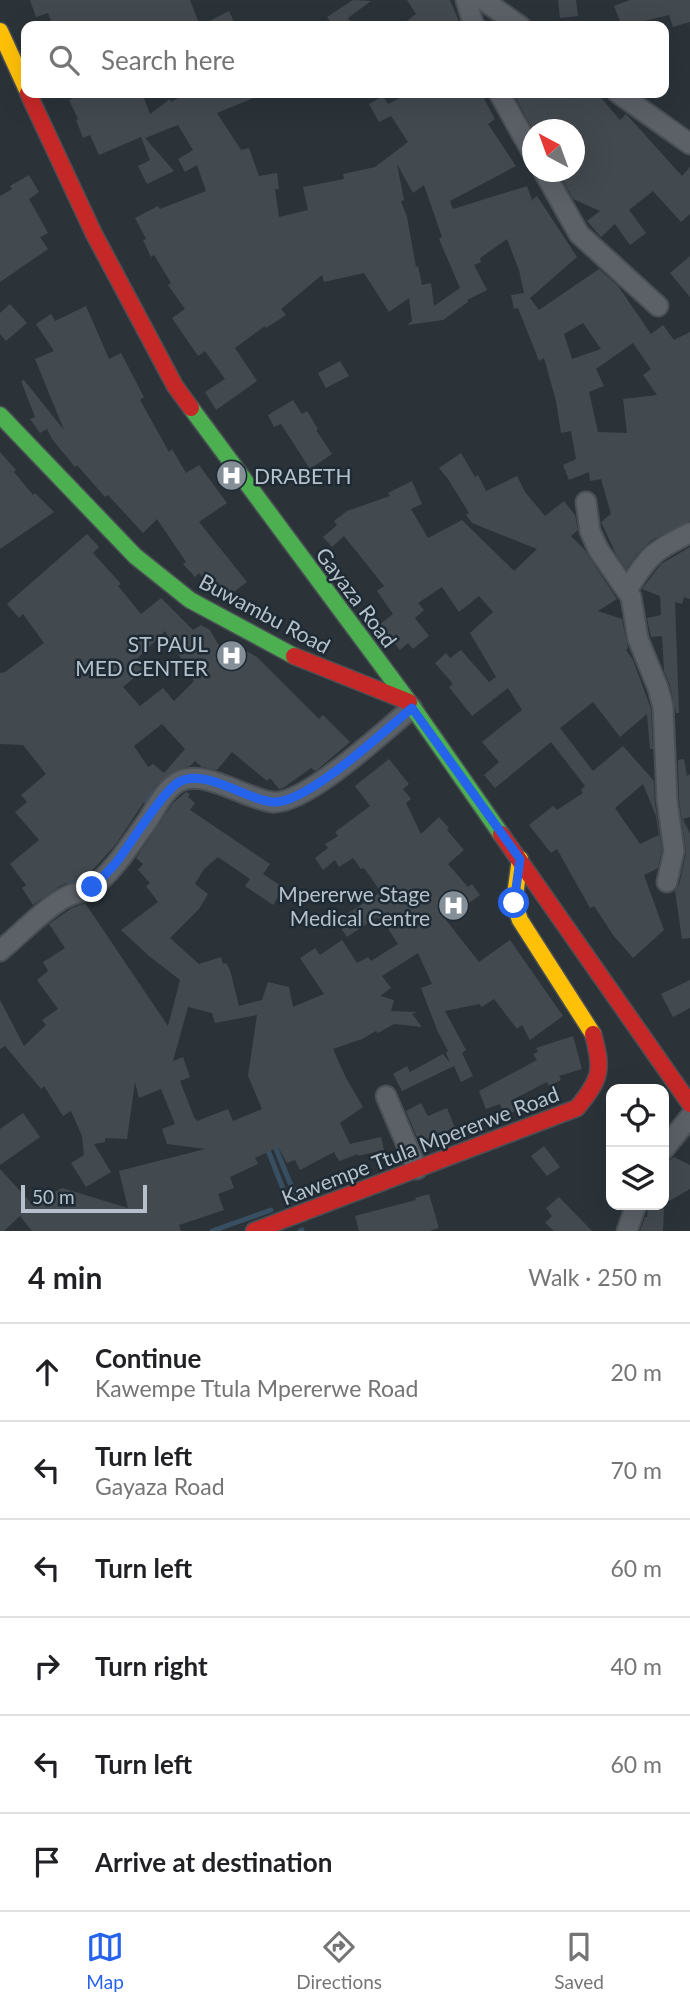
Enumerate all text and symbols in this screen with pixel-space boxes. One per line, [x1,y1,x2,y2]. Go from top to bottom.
search box [21,21,669,98]
icon: search [45,41,83,79]
text: Search here [101,44,235,76]
north arrow [522,119,585,182]
hospital icon: DRABETH [214,458,248,492]
place label: DRABETH [254,463,351,488]
street label: Gayaza Road [311,542,403,652]
street label: Buwambu Road [195,568,335,658]
place label: ST PAUL MED CENTER [75,631,209,680]
hospital icon: ST PAUL MED CENTER [214,638,248,672]
route end [76,871,107,902]
place label: Mpererwe Stage Medical Centre [278,881,430,930]
route start [498,887,529,918]
hospital icon: Mpererwe Stage Medical Centre [436,888,470,922]
street label: Kawempe Ttula Mpererwe Road [278,1080,562,1210]
map controls [606,1084,669,1210]
button: locate [606,1084,669,1147]
button: layers [606,1147,669,1210]
scale bar [21,1182,147,1214]
text: 50 m [32,1185,75,1208]
text: 4 min [28,1259,102,1295]
text: Walk · 250 m [528,1263,662,1291]
text: Continue [95,1342,201,1374]
icon: ahead [28,1353,66,1391]
text: 20 m [611,1358,662,1386]
text: Kawempe Ttula Mpererwe Road [95,1374,418,1402]
text: Turn left [95,1440,192,1472]
icon: left [28,1451,66,1489]
text: 70 m [611,1456,662,1484]
text: Gayaza Road [95,1472,225,1500]
icon: left [28,1549,66,1587]
text: Turn left [95,1552,192,1584]
text: 60 m [611,1554,662,1582]
icon: right [28,1647,66,1685]
text: Turn right [95,1650,208,1682]
text: 40 m [611,1652,662,1680]
icon: left [28,1745,66,1783]
text: Turn left [95,1748,192,1780]
text: 60 m [611,1750,662,1778]
icon: arrive [28,1843,66,1881]
text: Arrive at destination [95,1846,332,1878]
tab: Map [86,1928,124,1993]
tab: Directions [296,1928,382,1993]
tab: Saved [554,1928,604,1993]

